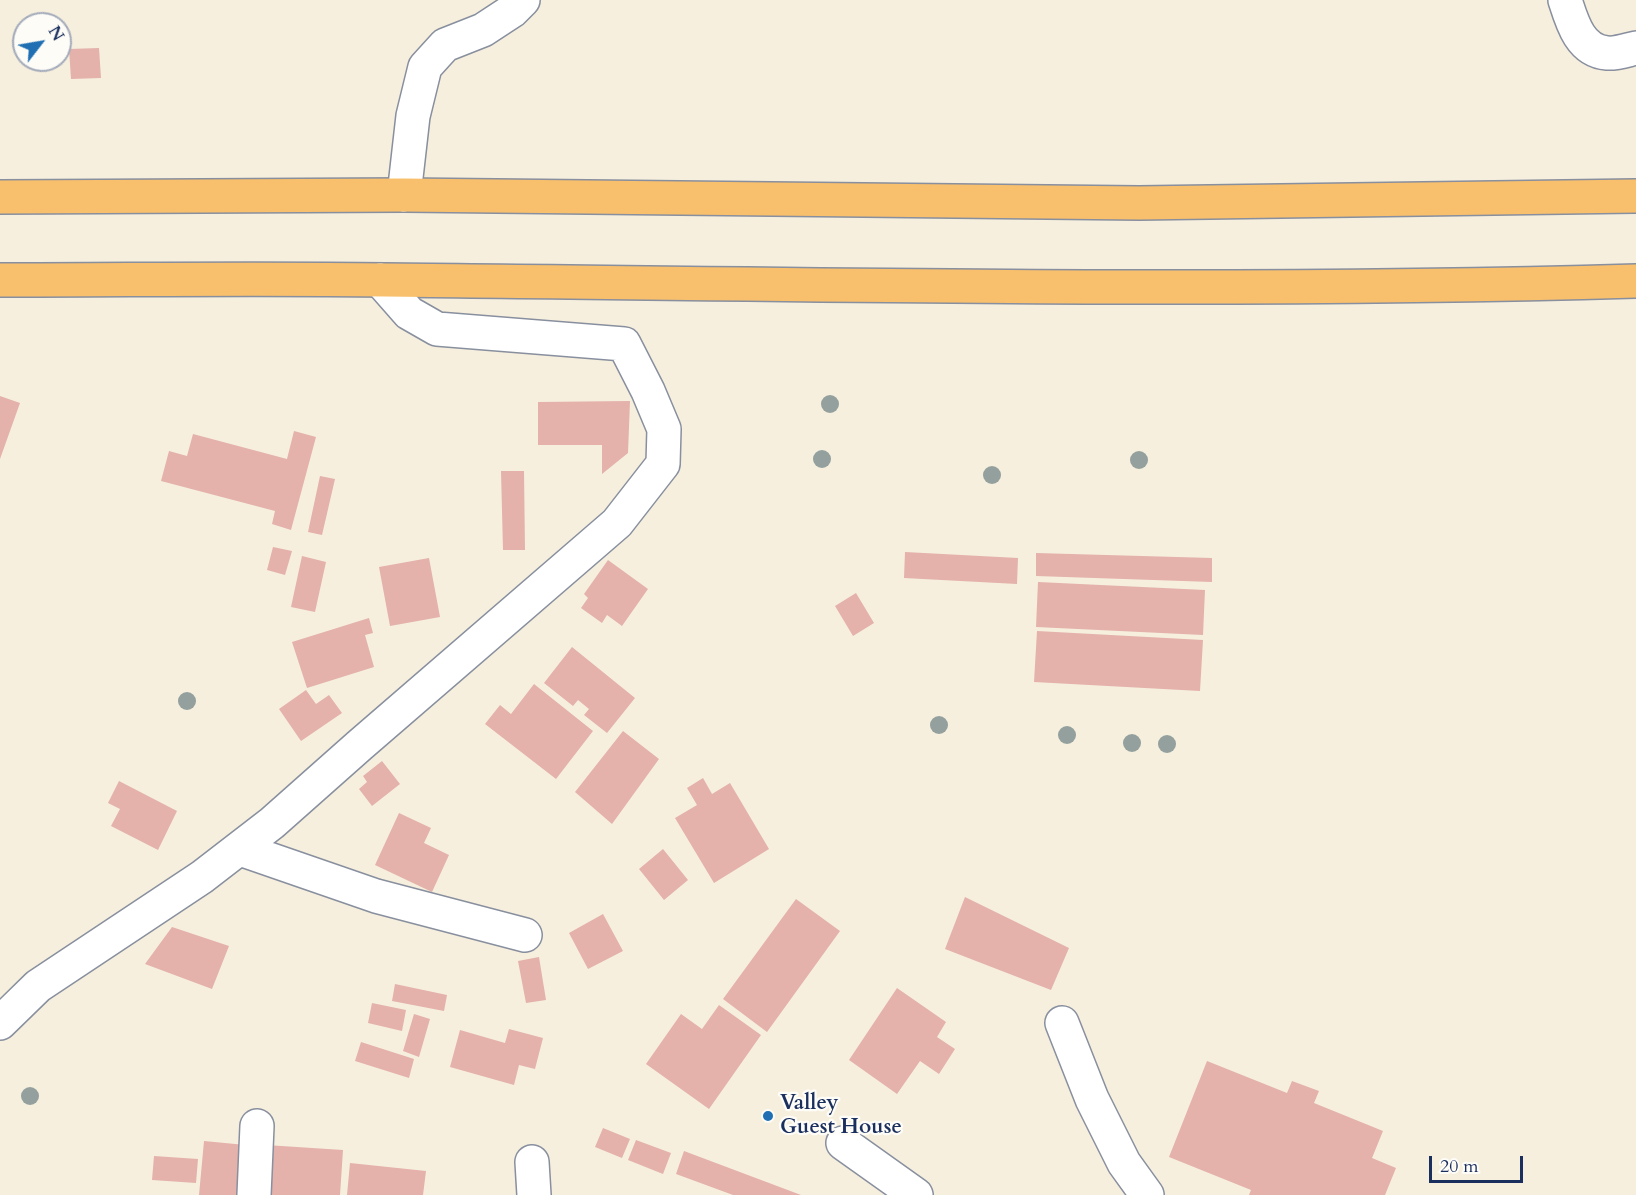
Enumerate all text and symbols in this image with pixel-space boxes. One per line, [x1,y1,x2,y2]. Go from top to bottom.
north arrow [12,12,72,72]
text: N [43,22,69,45]
place label: Valley Guest House [780,1091,902,1141]
marker: Valley Guest House [761,1109,775,1123]
scale bar [1432,1144,1526,1182]
text: 20 m [1440,1154,1479,1179]

